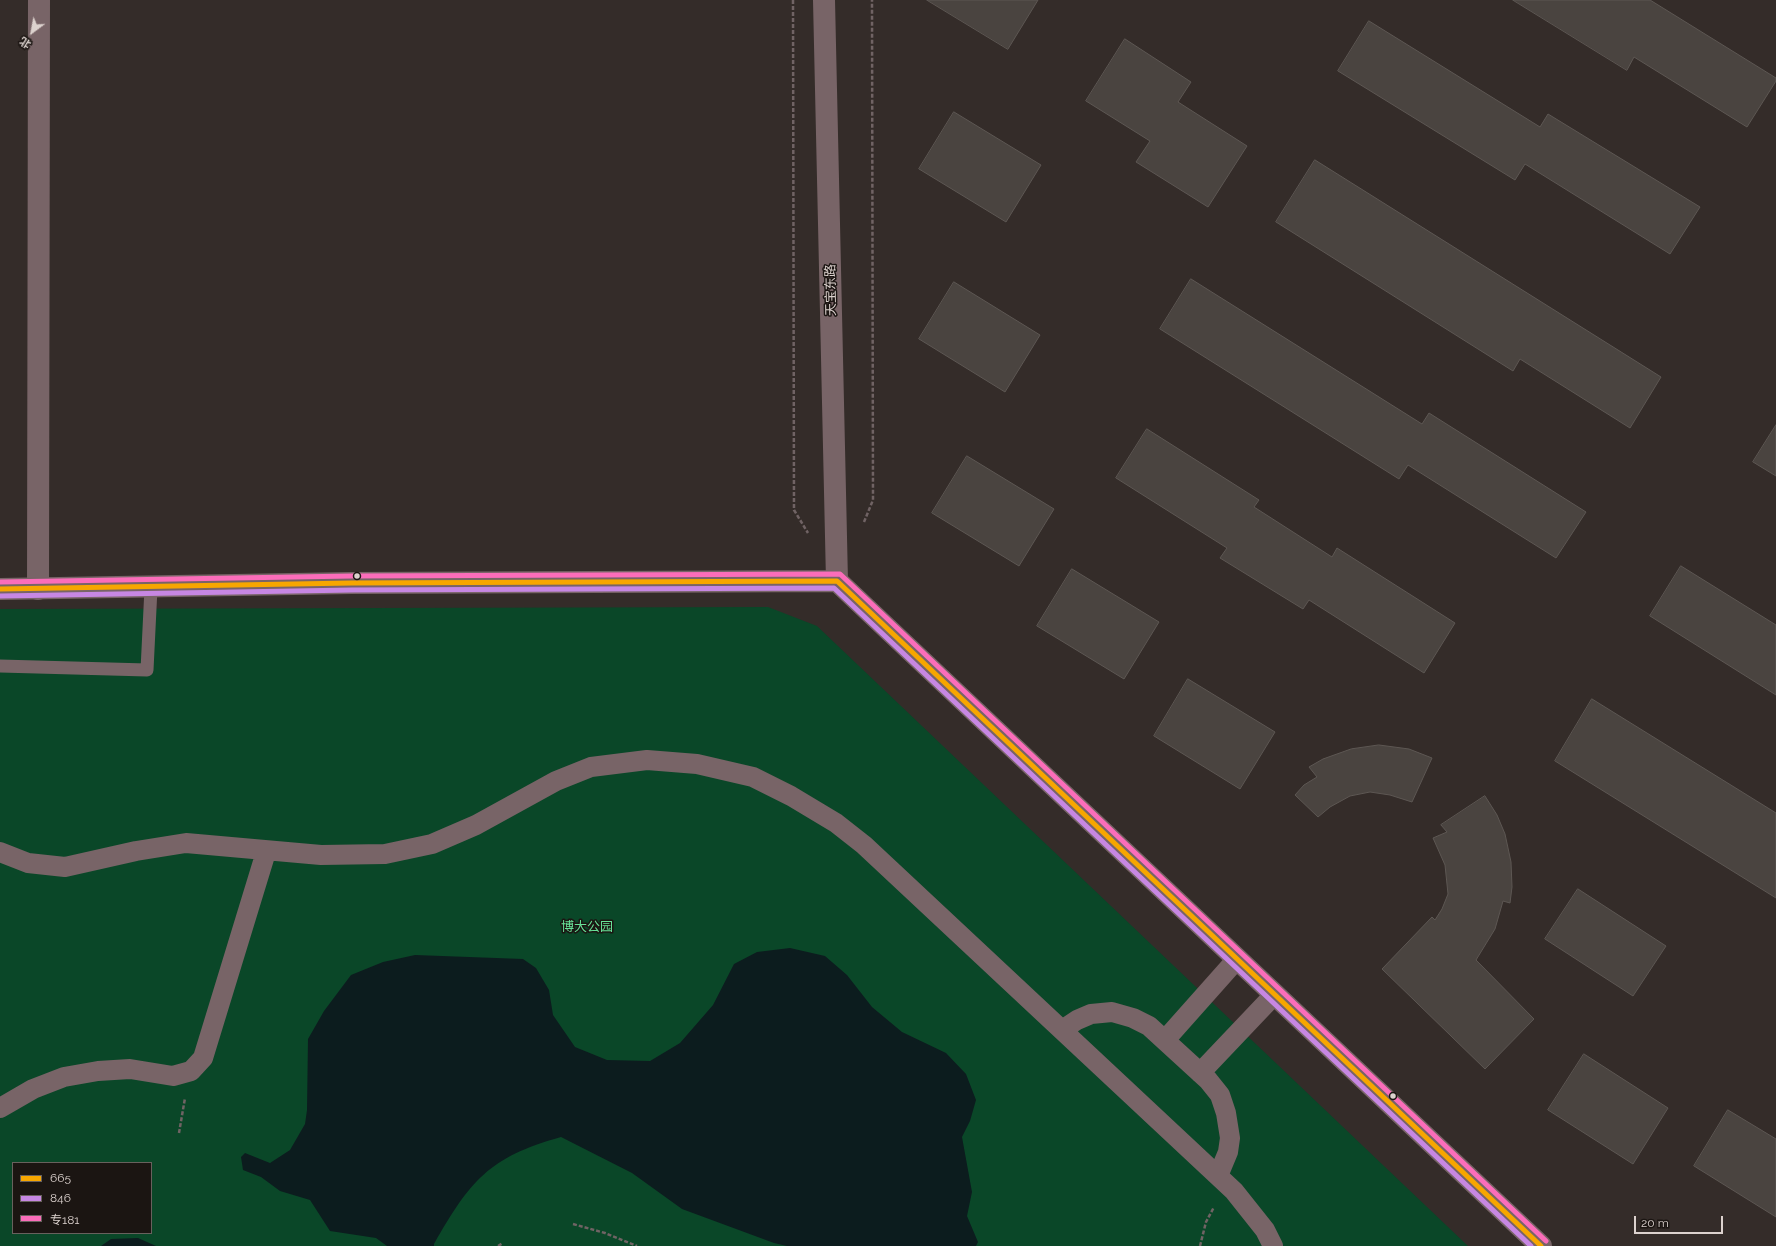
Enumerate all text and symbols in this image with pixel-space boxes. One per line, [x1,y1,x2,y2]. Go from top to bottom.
north arrow [12,12,52,52]
text: 北 [17,34,33,51]
street label: 天宝东路 [823,264,839,316]
unlabelled marker [352,571,362,581]
park label: 博大公园 [561,919,613,935]
unlabelled marker [1388,1091,1398,1101]
legend [12,1162,152,1234]
text: 665 [50,1171,71,1185]
text: 846 [50,1191,71,1205]
scale bar [1636,1208,1725,1234]
text: 专181 [50,1213,79,1227]
text: 20 m [1641,1216,1669,1230]

